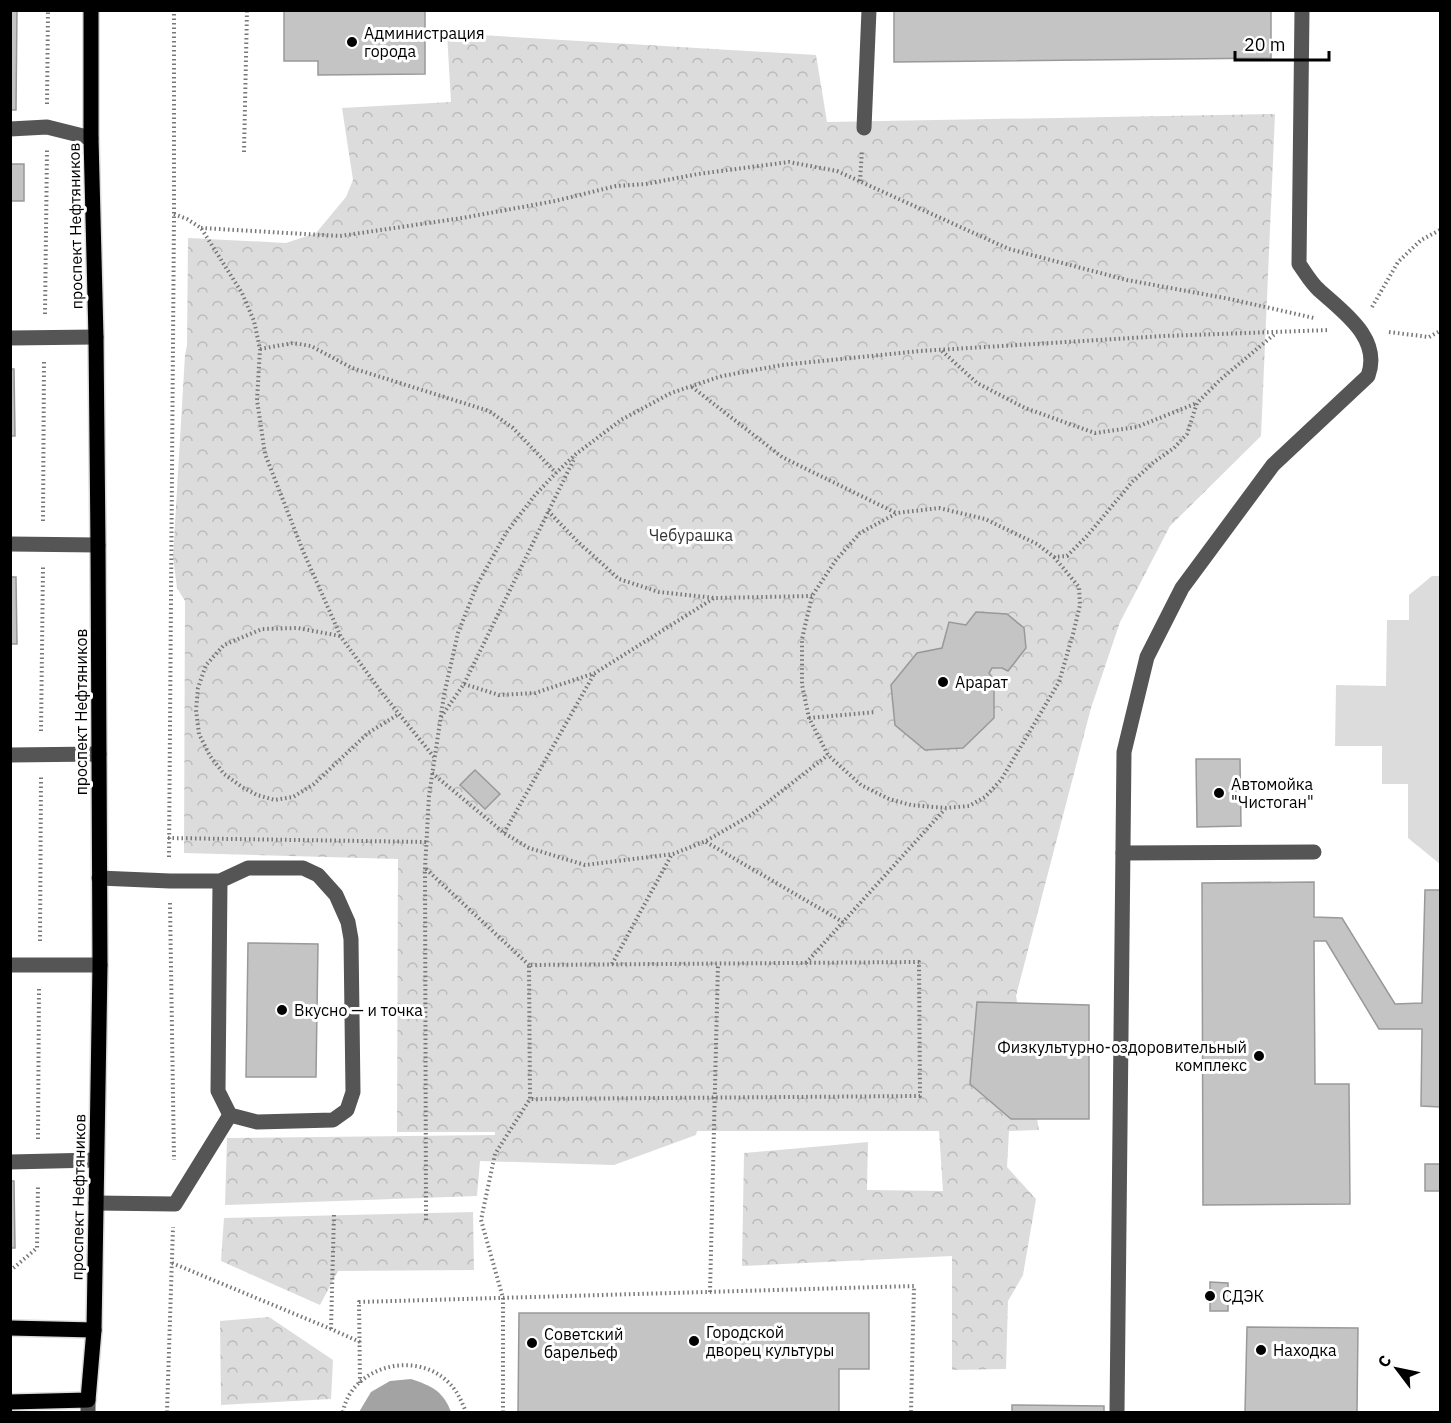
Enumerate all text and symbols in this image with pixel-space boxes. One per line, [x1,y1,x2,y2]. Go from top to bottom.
place label: Администрация города [364,23,485,61]
scale bar [1235,24,1330,62]
text: 20 m [1244,33,1286,56]
marker: Администрация города [345,35,359,49]
street label: проспект Нефтяников [64,142,86,310]
park label: Чебурашка [649,525,733,545]
street label: проспект Нефтяников [71,629,91,795]
place label: Арарат [955,672,1009,692]
marker: Арарат [936,675,950,689]
place label: Автомойка "Чистоган" [1231,774,1314,812]
marker: Автомойка "Чистоган" [1212,786,1226,800]
place label: Вкусно — и точка [294,1000,423,1020]
marker: Вкусно — и точка [275,1003,289,1017]
place label: Физкультурно-оздоровительный комплекс [997,1037,1247,1075]
marker: Физкультурно-оздоровительный комплекс [1252,1049,1266,1063]
street label: проспект Нефтяников [67,1113,89,1281]
place label: СДЭК [1222,1286,1264,1306]
marker: СДЭК [1203,1289,1217,1303]
place label: Городской дворец культуры [706,1322,834,1360]
place label: Советский барельеф [544,1324,623,1362]
marker: Городской дворец культуры [687,1334,701,1348]
marker: Советский барельеф [525,1336,539,1350]
north arrow [1367,1339,1427,1399]
place label: Находка [1273,1340,1337,1360]
marker: Находка [1254,1343,1268,1357]
text: С [1373,1351,1396,1371]

